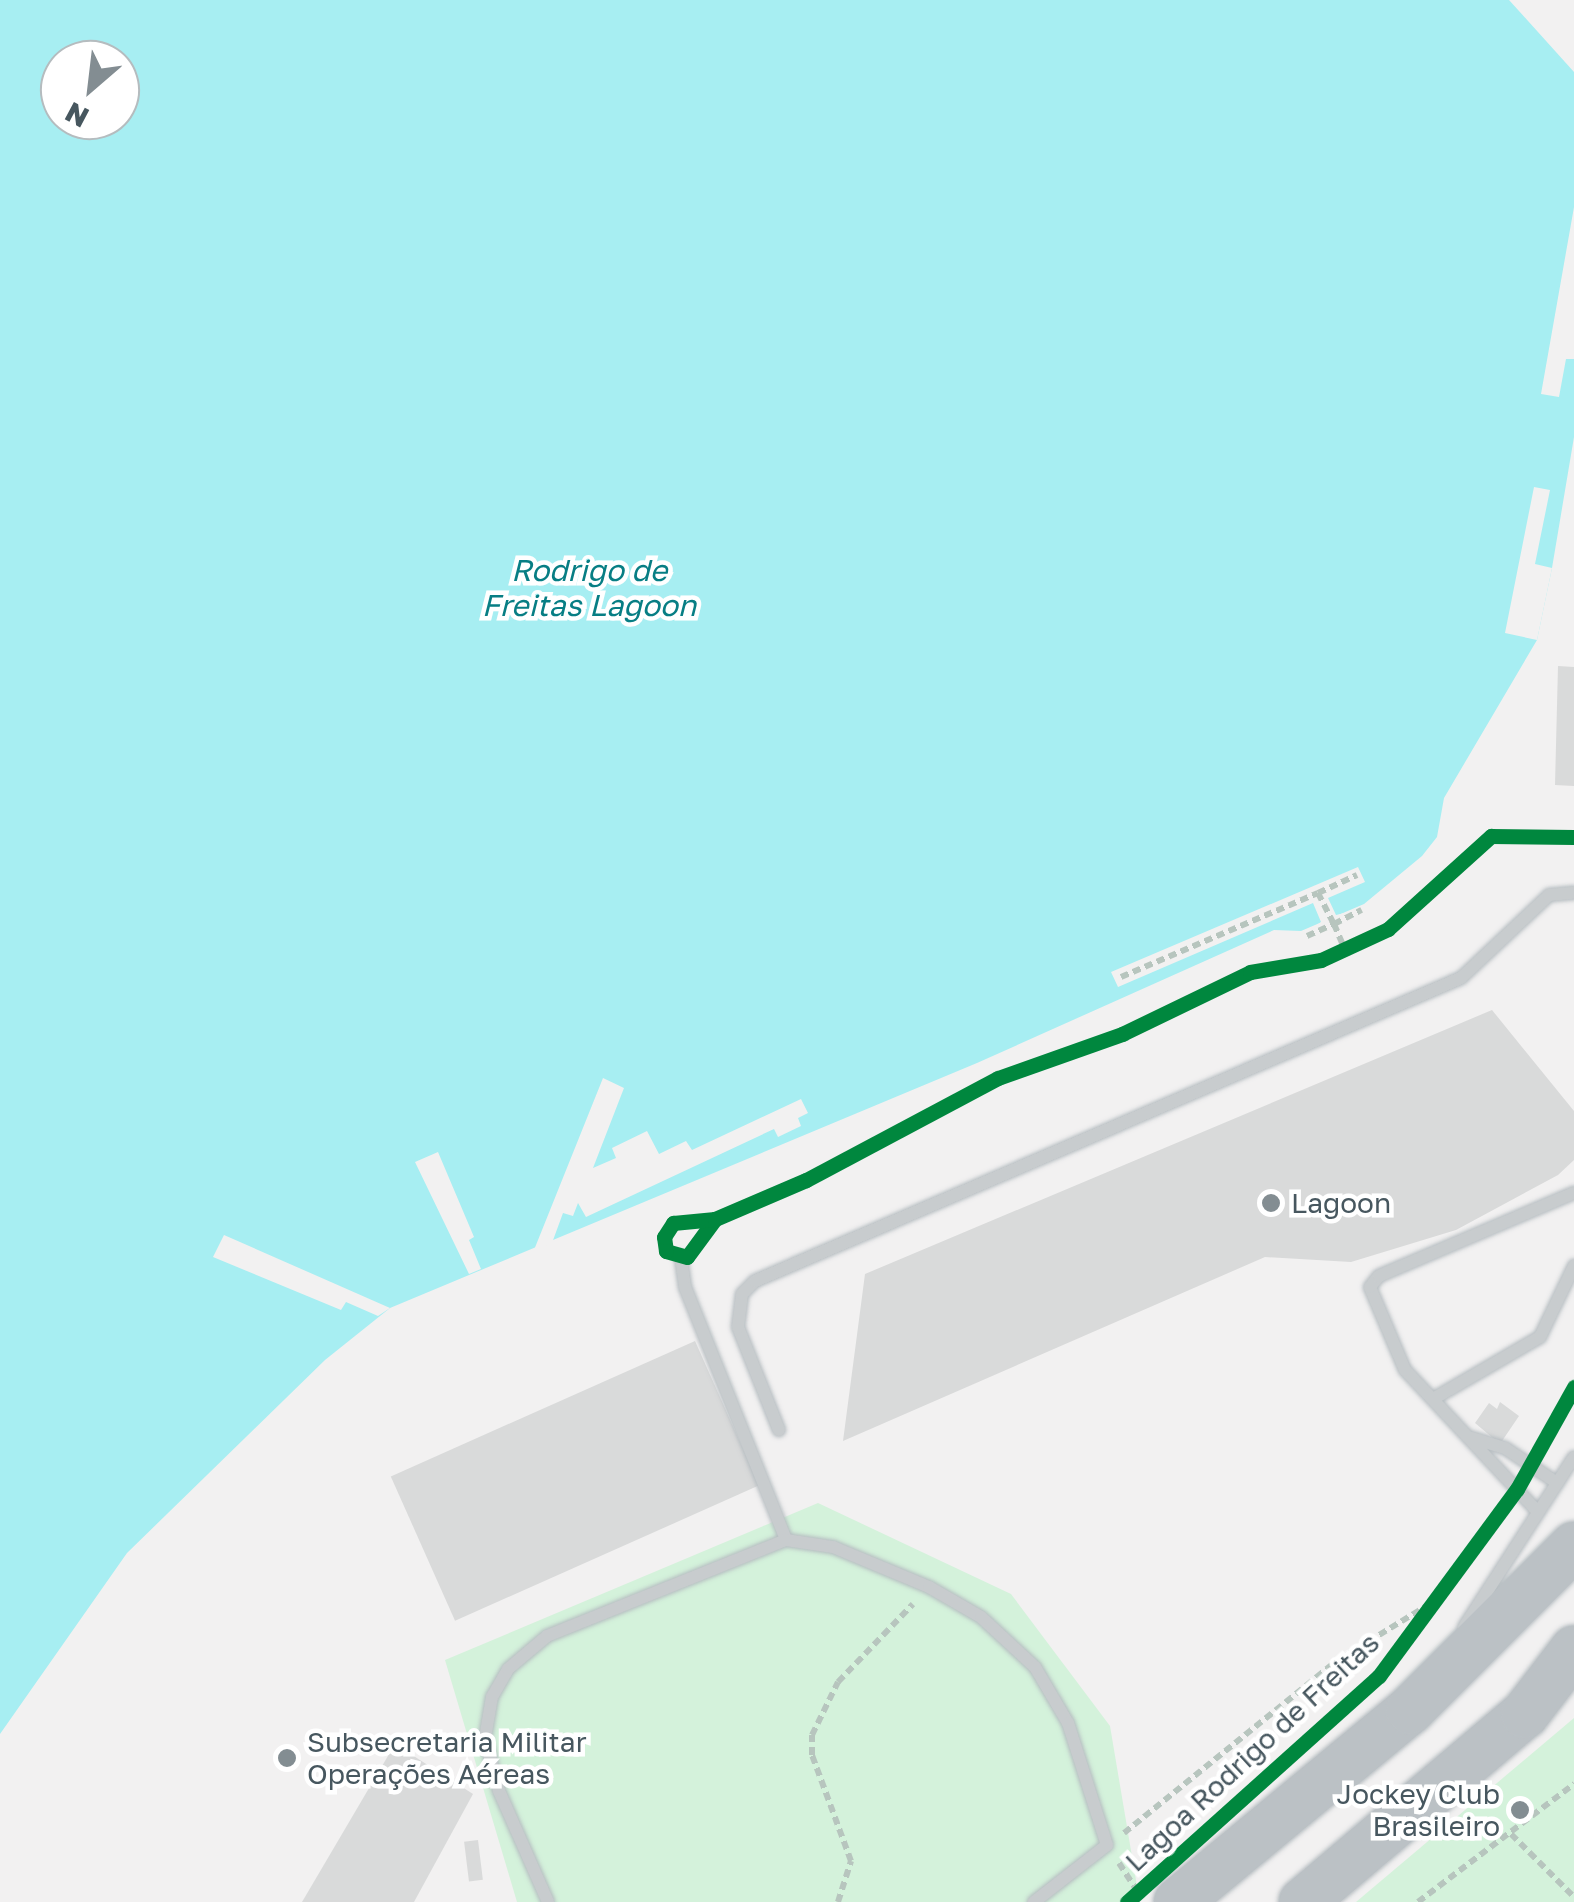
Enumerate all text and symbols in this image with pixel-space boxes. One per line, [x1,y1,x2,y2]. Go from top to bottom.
north arrow [40,40,140,140]
text: N [59,96,94,135]
water label: Rodrigo de Freitas Lagoon [482,552,696,622]
place label: Lagoon [1291,1186,1391,1220]
marker: Lagoon [1260,1192,1282,1214]
street label: Lagoa Rodrigo de Freitas [1118,1626,1386,1878]
place label: Subsecretaria Militar Operações Aéreas [307,1725,587,1791]
marker: Subsecretaria Militar Operações Aéreas [276,1747,298,1769]
place label: Jockey Club Brasileiro [1337,1777,1500,1843]
marker: Jockey Club Brasileiro [1509,1799,1531,1821]

